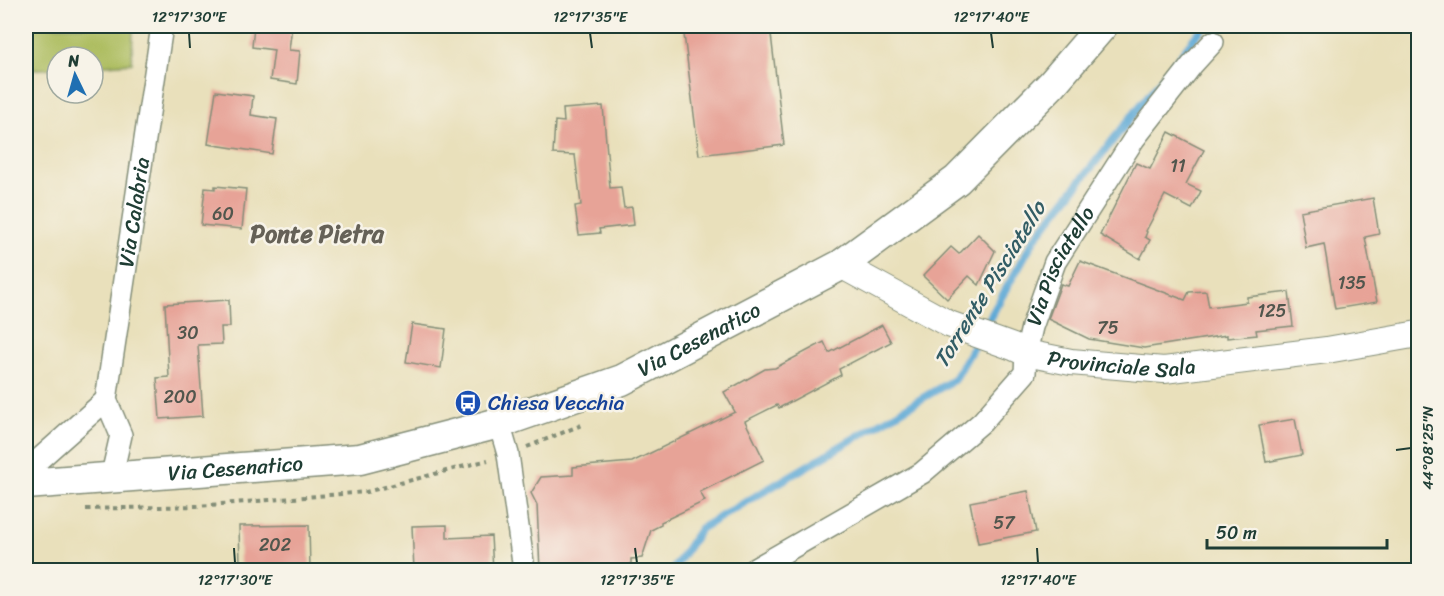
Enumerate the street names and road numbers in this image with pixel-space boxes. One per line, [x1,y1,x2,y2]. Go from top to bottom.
street label: Via Calabria [107,154,161,270]
street label: Via Pisciatello [1015,198,1106,331]
street label: Via Cesenatico [630,291,768,388]
street label: Provinciale Sala [1044,339,1198,389]
street label: Via Cesenatico [167,444,305,492]

